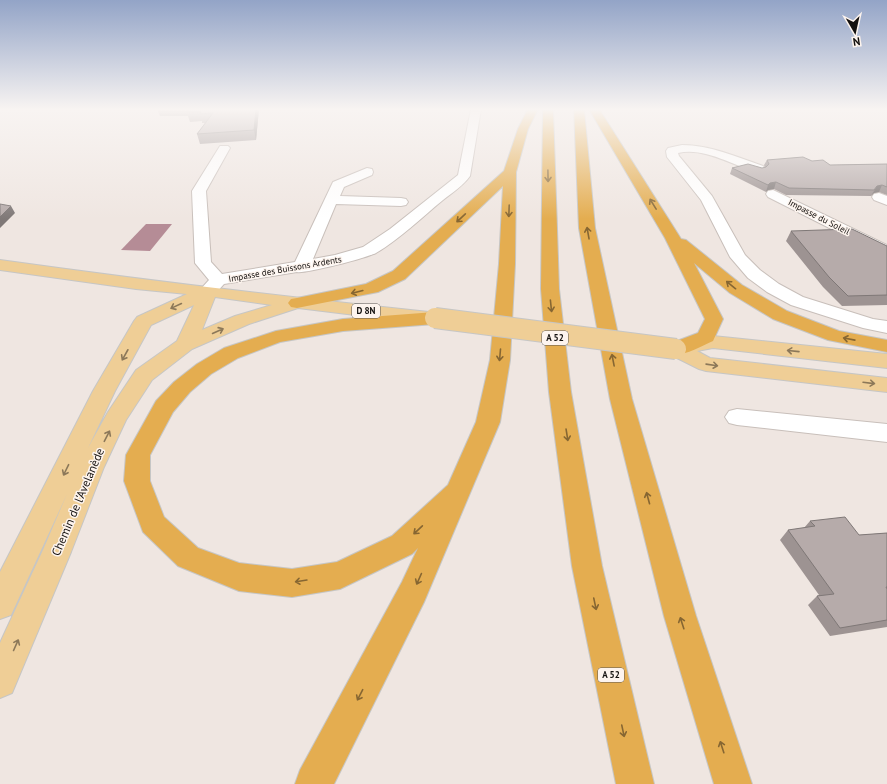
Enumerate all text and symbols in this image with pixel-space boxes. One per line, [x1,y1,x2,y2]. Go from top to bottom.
north arrow [835,12,875,52]
text: N [852,34,861,49]
one-way arrow [544,169,552,182]
street label: Impasse du Soleil [787,196,852,237]
one-way arrow [649,199,657,210]
one-way arrow [505,204,513,217]
one-way arrow [456,213,466,222]
one-way arrow [584,227,592,240]
street label: Impasse des Buissons Ardents [227,253,343,284]
one-way arrow [726,281,737,289]
one-way arrow [351,288,364,296]
one-way arrow [548,299,555,312]
one-way arrow [170,303,182,310]
road number: D 8N [352,304,380,318]
one-way arrow [211,327,223,334]
road number: A 52 [542,331,568,345]
one-way arrow [843,334,856,342]
one-way arrow [787,347,800,354]
one-way arrow [497,348,504,361]
one-way arrow [120,349,128,361]
one-way arrow [609,354,617,367]
one-way arrow [705,361,718,369]
one-way arrow [862,379,875,387]
one-way arrow [563,428,571,441]
one-way arrow [103,430,111,442]
street label: Chemin de l'Avelanède [48,446,107,558]
one-way arrow [62,464,69,476]
one-way arrow [643,491,651,504]
one-way arrow [413,525,423,534]
one-way arrow [415,573,422,585]
one-way arrow [295,577,308,585]
one-way arrow [592,597,600,610]
one-way arrow [678,617,685,630]
one-way arrow [13,640,20,652]
road number: A 52 [598,668,624,682]
one-way arrow [356,689,363,701]
one-way arrow [619,724,627,737]
one-way arrow [717,741,725,753]

